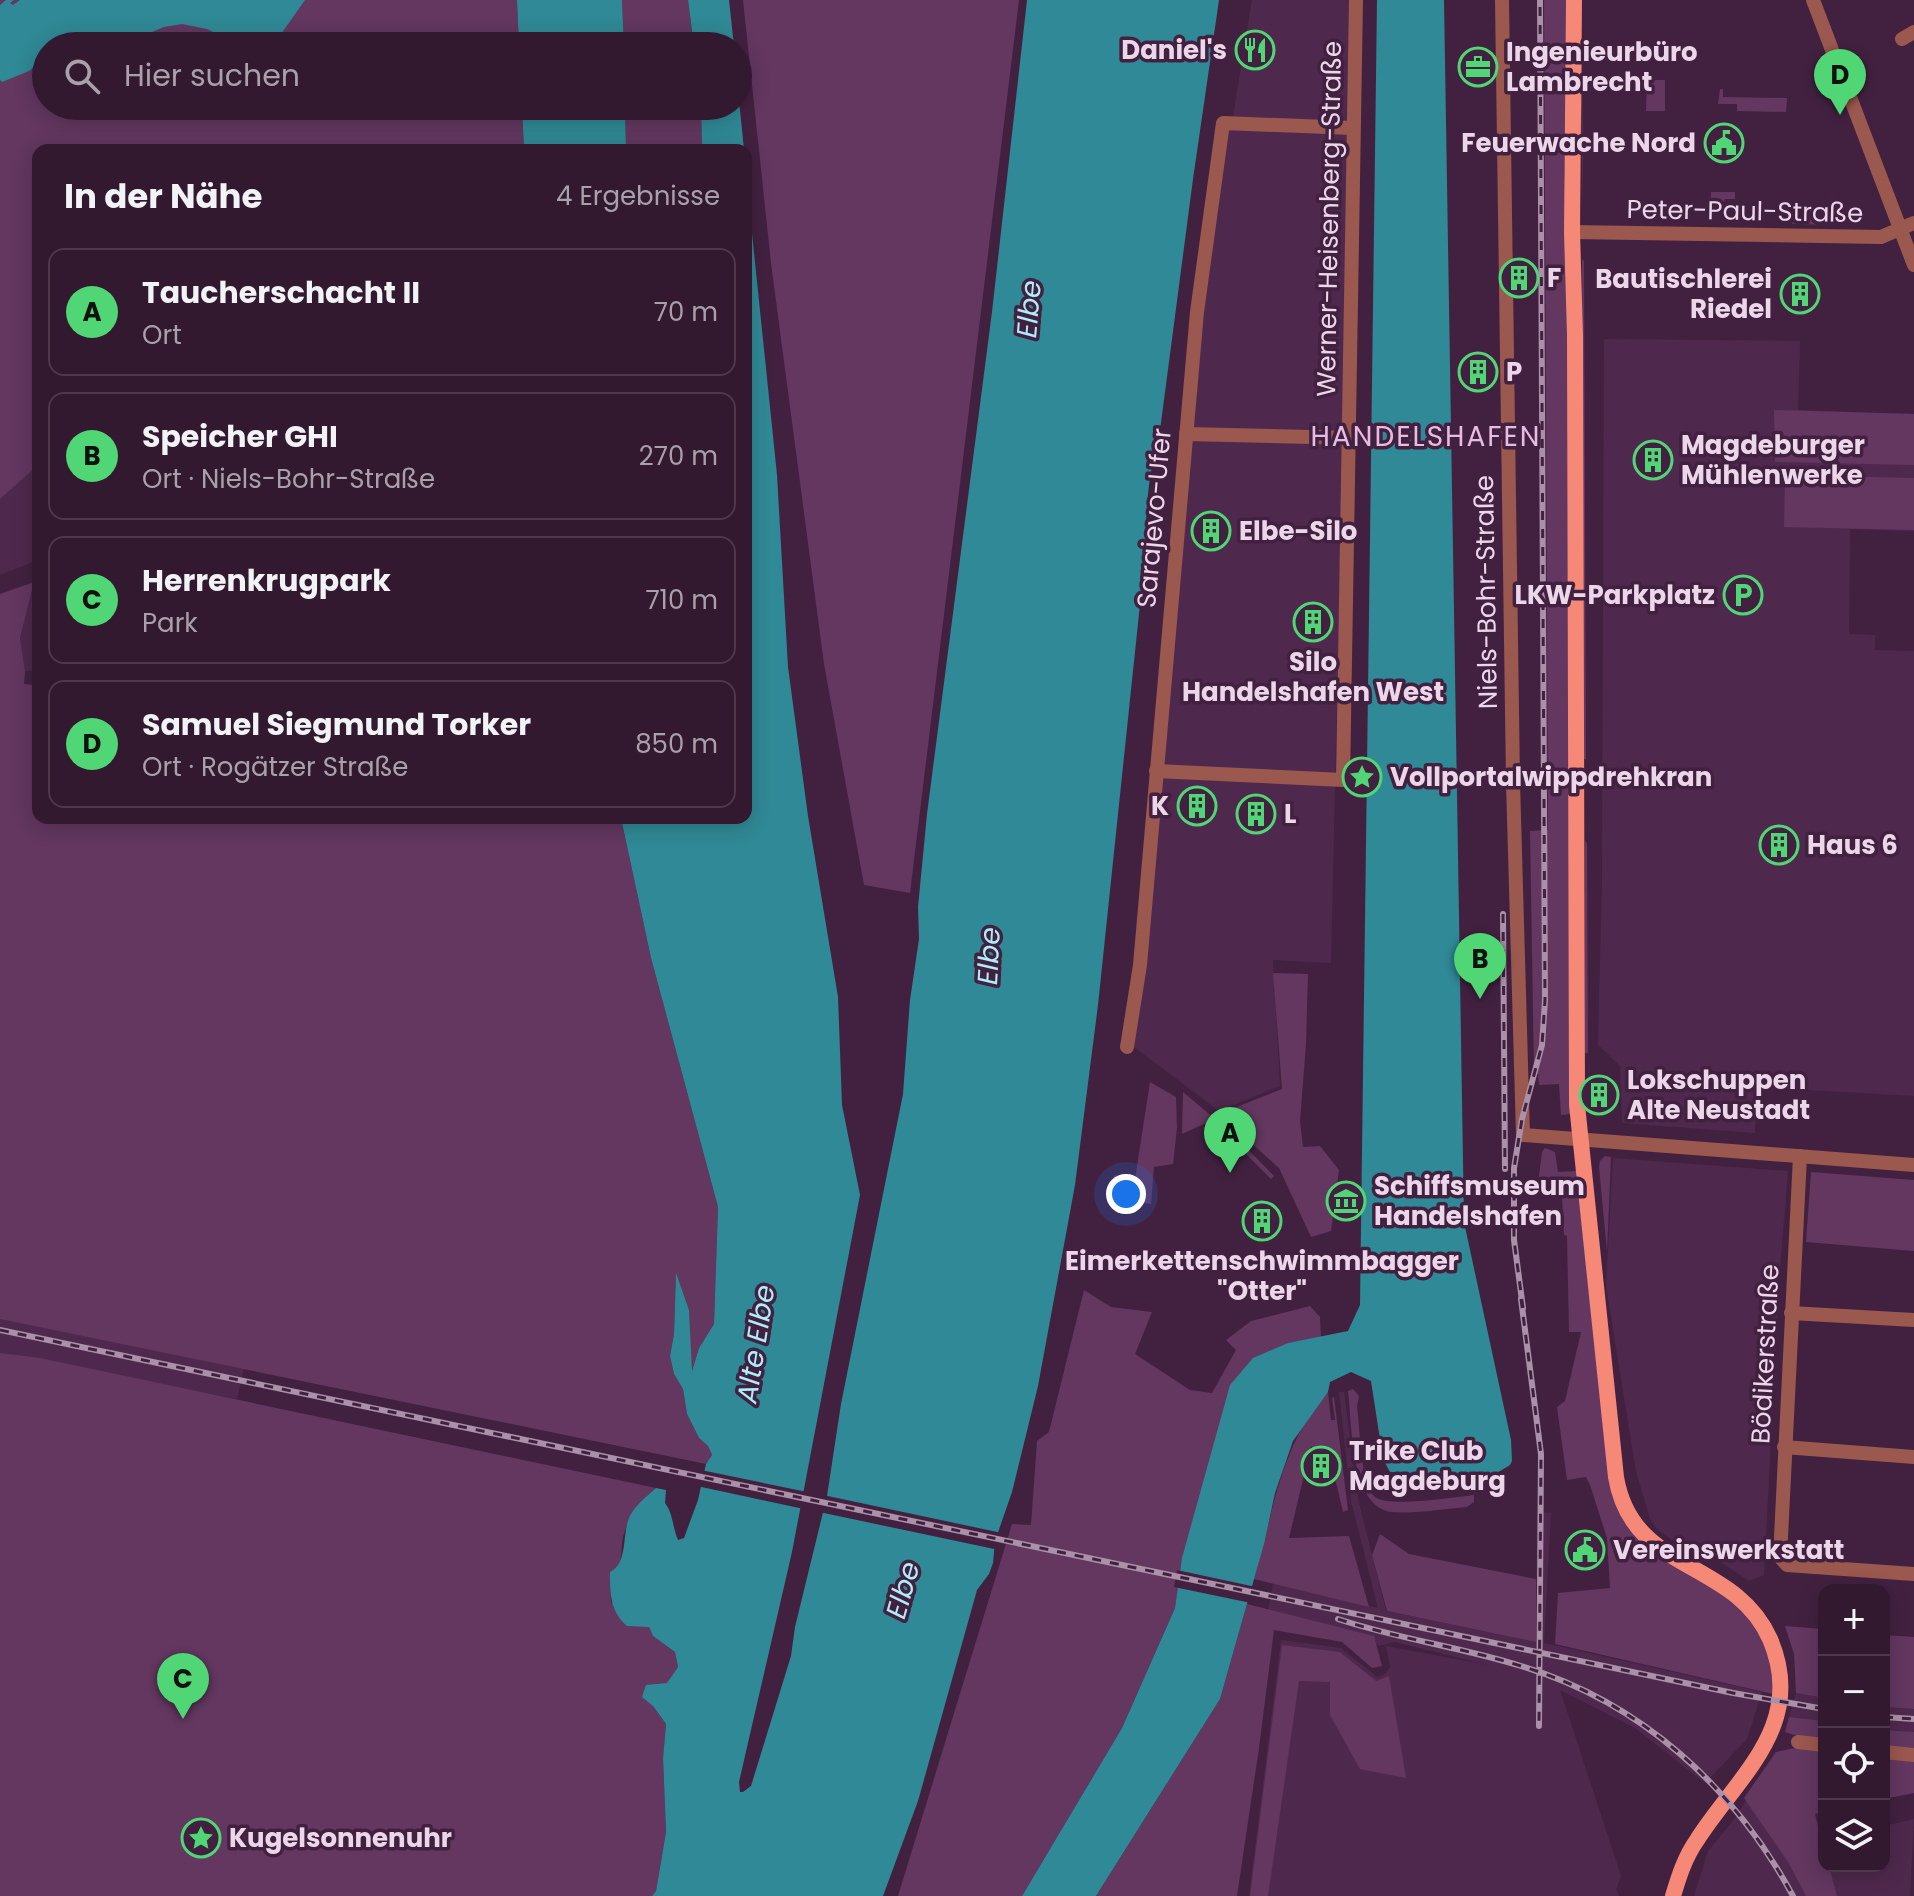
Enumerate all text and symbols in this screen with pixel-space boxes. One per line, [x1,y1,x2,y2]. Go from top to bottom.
restaurant icon: Daniel's [1234,29,1276,71]
search box [32,32,752,120]
place label: Daniel's [1121,32,1227,68]
place label: Ingenieurbüro Lambrecht [1506,34,1698,100]
street label: Werner-Heisenberg-Straße [1308,41,1350,397]
office icon: Ingenieurbüro Lambrecht [1457,46,1499,88]
pin: D [1814,49,1866,115]
icon: search [60,54,104,98]
text: Hier suchen [124,54,300,97]
public building icon: Feuerwache Nord [1703,122,1745,164]
place label: Feuerwache Nord [1461,125,1696,161]
text: In der Nähe [64,172,262,220]
text: 4 Ergebnisse [556,178,720,214]
street label: Peter-Paul-Straße [1626,191,1864,231]
building icon: F [1498,257,1540,299]
place label: F [1547,260,1561,296]
place label: Bautischlerei Riedel [1595,261,1772,327]
text: Taucherschacht II [142,271,420,314]
building icon: Bautischlerei Riedel [1779,273,1821,315]
water label: Elbe [1007,279,1051,339]
text: A [82,294,102,330]
text: 70 m [654,294,718,330]
text: Ort [142,317,182,353]
building icon: P [1457,351,1499,393]
place label: P [1506,354,1522,390]
text: Speicher GHI [142,415,338,458]
district label: HANDELSHAFEN [1310,417,1542,456]
street label: Sarajevo-Ufer [1128,427,1180,609]
place label: Magdeburger Mühlenwerke [1681,427,1865,493]
text: B [83,438,101,474]
text: 270 m [639,438,718,474]
building icon: Magdeburger Mühlenwerke [1632,439,1674,481]
text: Ort · Niels-Bohr-Straße [142,461,435,497]
street label: Niels-Bohr-Straße [1466,475,1506,709]
building icon: Elbe-Silo [1190,510,1232,552]
place label: Elbe-Silo [1239,513,1357,549]
text: Herrenkrugpark [142,559,391,602]
parking icon: LKW-Parkplatz [1722,574,1764,616]
place label: LKW-Parkplatz [1515,577,1715,613]
text: C [82,582,102,618]
text: 710 m [645,582,718,618]
building icon: Silo Handelshafen West [1292,601,1334,643]
text: Park [142,605,198,641]
place label: Silo Handelshafen West [1182,644,1444,710]
text: Samuel Siegmund Torker [142,703,531,746]
text: D [83,726,101,762]
text: 850 m [635,726,718,762]
text: Ort · Rogätzer Straße [142,749,408,785]
place icon: Vollportalwippdrehkran [1341,756,1383,798]
place label: Vollportalwippdrehkran [1390,759,1712,795]
building icon: K [1176,785,1218,827]
place label: K [1151,788,1169,824]
building icon: L [1235,793,1277,835]
place label: L [1284,796,1296,832]
building icon: Haus 6 [1758,824,1800,866]
place label: Haus 6 [1807,827,1898,863]
water label: Elbe [968,926,1010,986]
pin: B [1454,933,1506,999]
place label: Lokschuppen Alte Neustadt [1627,1062,1810,1128]
building icon: Lokschuppen Alte Neustadt [1578,1074,1620,1116]
pin: A [1204,1107,1256,1173]
place label: Schiffsmuseum Handelshafen [1374,1168,1585,1234]
your location [1106,1174,1146,1214]
museum icon: Schiffsmuseum Handelshafen [1325,1180,1367,1222]
building icon: Eimerkettenschwimmbagger "Otter" [1241,1200,1283,1242]
place label: Eimerkettenschwimmbagger "Otter" [1065,1243,1459,1309]
street label: Bödikerstraße [1742,1263,1788,1445]
water label: Alte Elbe [727,1282,785,1407]
place label: Trike Club Magdeburg [1349,1433,1506,1499]
building icon: Trike Club Magdeburg [1300,1445,1342,1487]
public building icon: Vereinswerkstatt [1564,1529,1606,1571]
place label: Vereinswerkstatt [1613,1532,1844,1568]
water label: Elbe [876,1557,930,1623]
map controls [1818,1584,1890,1872]
button: + [1818,1584,1890,1656]
pin: C [157,1653,209,1719]
button: − [1818,1656,1890,1728]
button: locate [1818,1728,1890,1800]
button: layers [1818,1800,1890,1872]
place icon: Kugelsonnenuhr [180,1817,222,1859]
place label: Kugelsonnenuhr [229,1820,452,1856]

